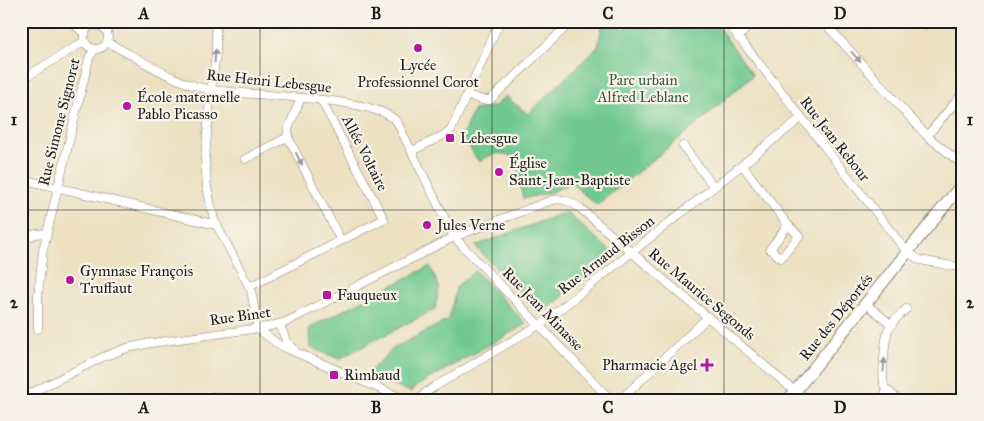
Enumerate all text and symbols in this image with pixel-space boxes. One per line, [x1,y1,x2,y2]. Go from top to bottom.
text: A [138,4,150,23]
text: B [371,4,381,23]
text: C [603,4,614,23]
text: D [834,4,847,23]
marker: Lycée Professionnel Corot [412,42,424,54]
one-way arrow [212,47,220,63]
one-way arrow [850,51,862,63]
street label: Rue Simone Signoret [34,56,84,188]
place label: Lycée Professionnel Corot [357,56,480,91]
street label: Rue Henri Lebesgue [206,65,332,97]
park label: Parc urbain Alfred Leblanc [596,71,689,106]
place label: École maternelle Pablo Picasso [137,87,240,123]
street label: Rue Jean Rebour [795,93,874,186]
marker: École maternelle Pablo Picasso [121,100,133,112]
text: 1 [11,110,18,129]
text: 1 [967,110,974,129]
street label: Allée Voltaire [338,111,392,194]
place label: Lebesgue [460,129,518,147]
marker: Lebesgue [444,132,456,144]
one-way arrow [295,152,303,166]
place label: Église Saint-Jean-Baptiste [509,153,630,190]
marker: Église Saint-Jean-Baptiste [493,166,505,178]
street label: Rue Arnaud Bisson [554,212,658,298]
place label: Jules Verne [435,216,505,235]
marker: Jules Verne [421,219,433,231]
street label: Rue Maurice Segonds [645,244,759,344]
place label: Gymnase François Truffaut [80,262,193,297]
street label: Rue Jean Minasse [498,264,587,355]
street label: Rue des Déportés [796,270,876,364]
marker: Gymnase François Truffaut [64,274,76,286]
place label: Fauqueux [337,286,397,305]
marker: Fauqueux [321,289,333,301]
text: 2 [10,293,19,312]
text: 2 [966,293,975,312]
street label: Rue Binet [208,303,272,329]
place label: Pharmacie Agel [602,356,698,374]
one-way arrow [881,357,889,373]
marker: Pharmacie Agel [701,359,713,371]
place label: Rimbaud [344,366,401,384]
marker: Rimbaud [328,369,340,381]
text: A [138,398,150,417]
text: B [371,398,381,417]
text: C [603,398,614,417]
text: D [834,398,847,417]

